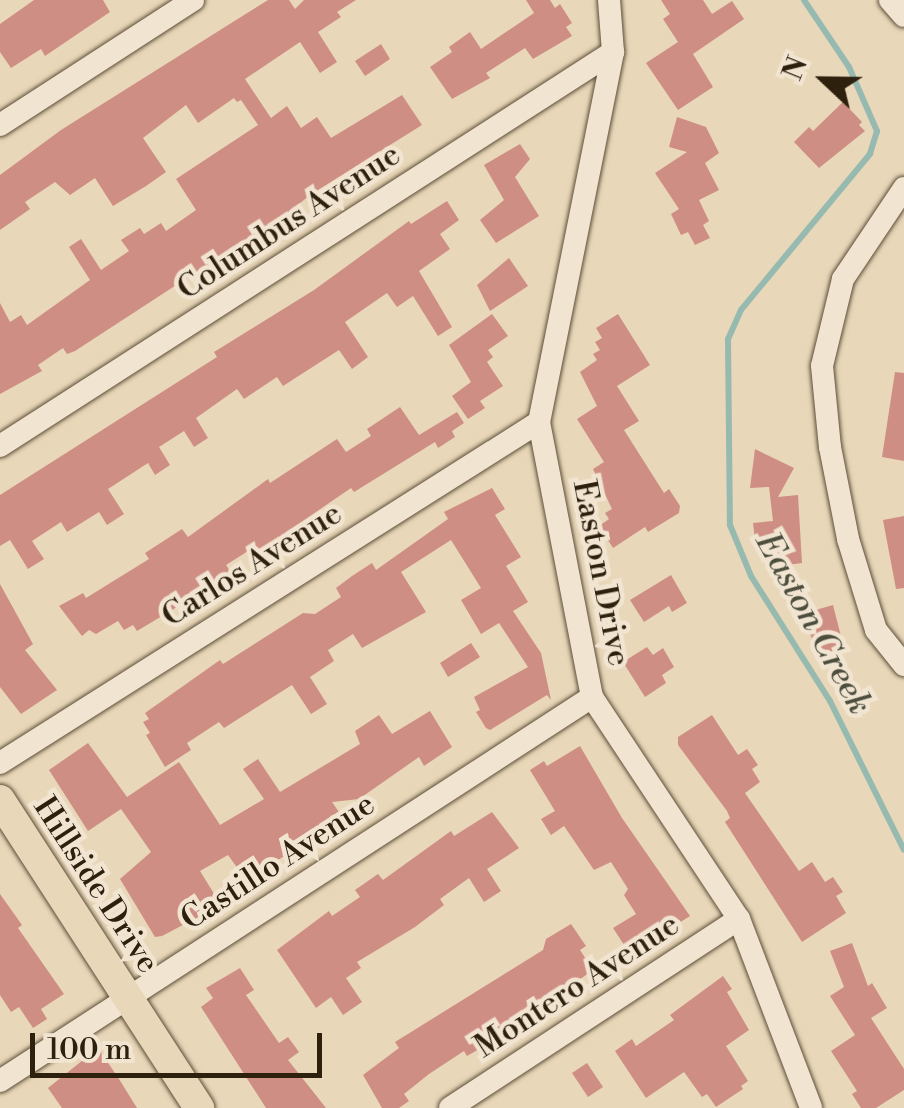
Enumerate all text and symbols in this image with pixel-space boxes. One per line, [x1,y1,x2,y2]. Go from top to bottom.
north arrow [774,30,874,130]
text: N [775,52,816,85]
street label: Columbus Avenue [170,136,408,308]
street label: Easton Drive [564,477,638,669]
street label: Carlos Avenue [155,494,349,636]
water label: Easton Creek [746,526,880,722]
street label: Castillo Avenue [174,785,382,939]
street label: Hillside Drive [25,790,167,980]
street label: Montero Avenue [468,906,686,1066]
scale bar [35,1013,328,1075]
text: 100 m [47,1031,131,1069]

